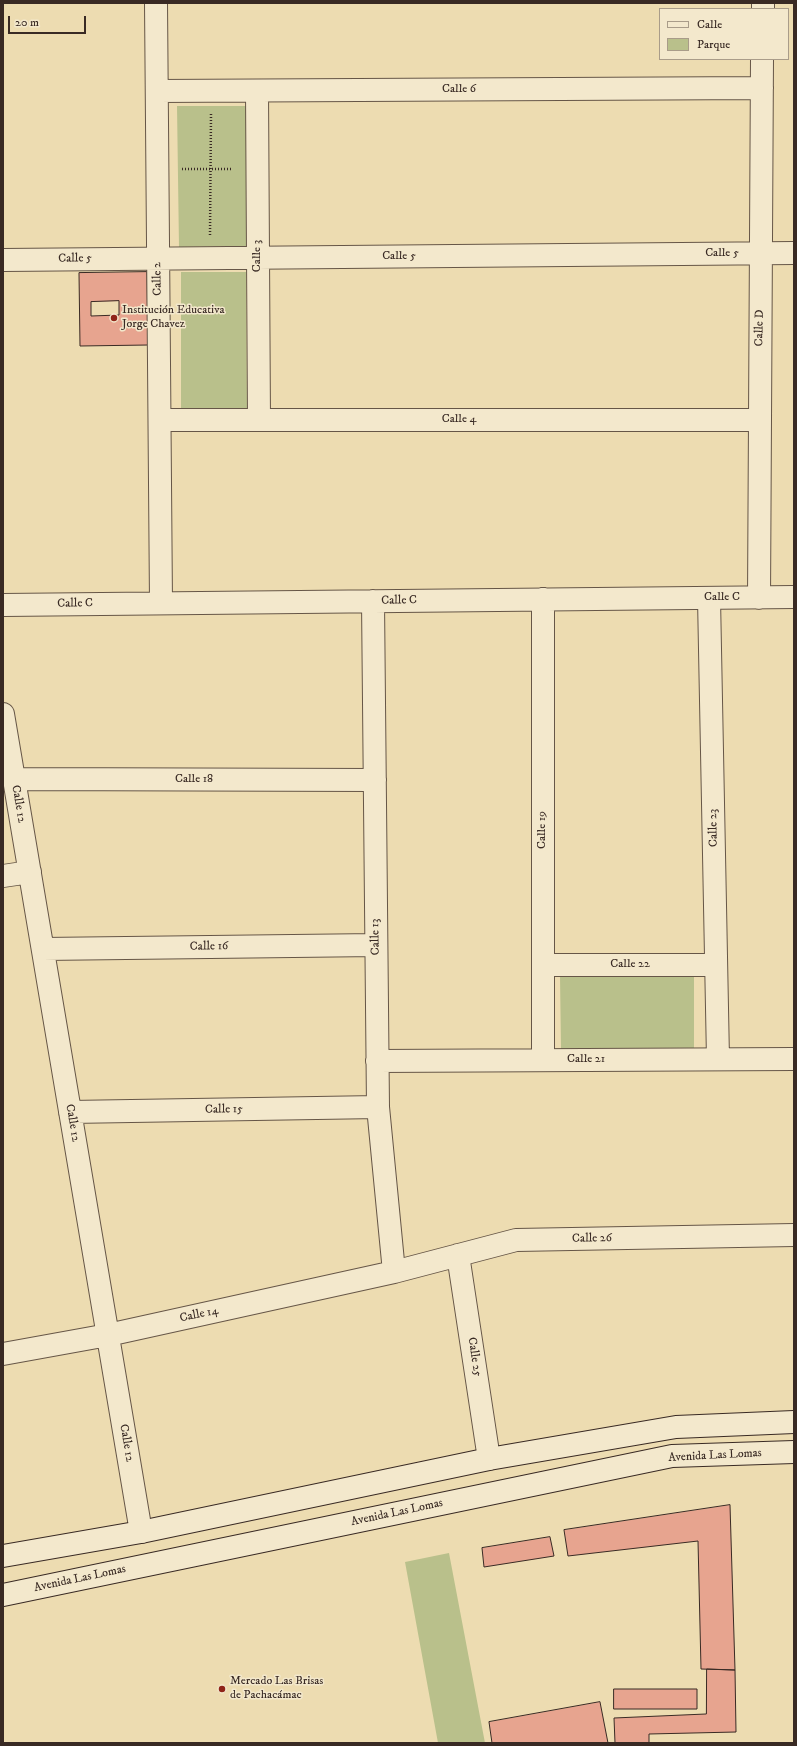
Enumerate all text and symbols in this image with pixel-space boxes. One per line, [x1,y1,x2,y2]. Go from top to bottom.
scale bar [10,8,88,34]
legend [659,8,789,60]
text: 20 m [15,15,39,30]
text: Calle [697,17,722,32]
text: Parque [697,37,730,52]
street label: Calle 6 [442,83,476,97]
street label: Calle 3 [251,240,265,272]
street label: Calle 5 [705,247,739,261]
street label: Calle 5 [382,250,416,264]
street label: Calle 5 [58,252,92,266]
street label: Calle 2 [151,262,165,296]
place label: Institución Educativa Jorge Chavez [122,304,225,332]
street label: Calle D [752,310,768,346]
marker: Institución Educativa Jorge Chavez [109,313,119,323]
street label: Calle 4 [442,413,476,427]
street label: Calle C [704,591,740,605]
street label: Calle C [381,593,417,609]
street label: Calle C [57,596,93,612]
street label: Calle 18 [175,773,213,787]
street label: Calle 12 [8,784,28,824]
street label: Calle 23 [706,809,722,847]
street label: Calle 19 [536,811,550,849]
street label: Calle 13 [368,919,384,955]
street label: Calle 16 [190,939,228,955]
street label: Calle 22 [610,958,650,972]
street label: Calle 21 [567,1053,605,1067]
street label: Calle 15 [205,1102,243,1118]
street label: Calle 12 [62,1103,82,1143]
street label: Calle 26 [572,1231,612,1247]
street label: Calle 14 [178,1304,220,1326]
street label: Calle 25 [464,1336,484,1378]
street label: Calle 12 [116,1423,136,1463]
street label: Avenida Las Lomas [668,1446,762,1466]
street label: Avenida Las Lomas [350,1496,444,1530]
street label: Avenida Las Lomas [33,1562,127,1596]
place label: Mercado Las Brisas de Pachacámac [230,1675,323,1703]
marker: Mercado Las Brisas de Pachacámac [217,1684,227,1694]

